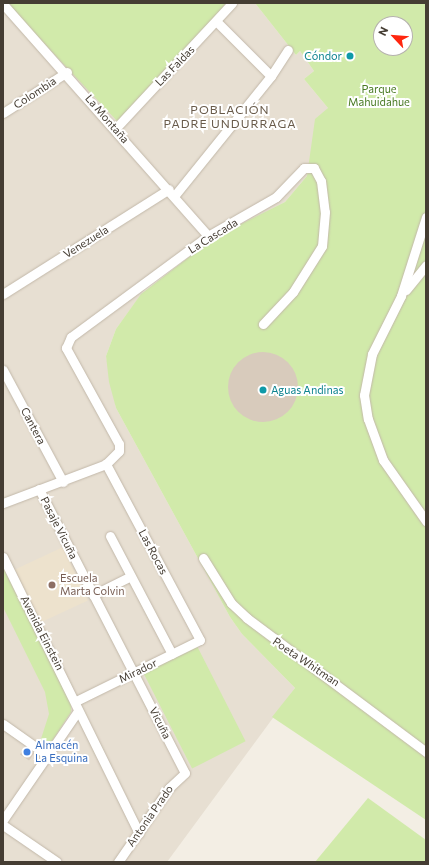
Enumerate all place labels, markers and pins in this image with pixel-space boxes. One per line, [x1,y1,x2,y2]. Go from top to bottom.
place label: Cóndor [304,49,342,63]
marker: Cóndor [345,51,355,61]
place label: Aguas Andinas [271,383,343,397]
marker: Aguas Andinas [258,385,268,395]
place label: Escuela Marta Colvin [60,572,125,598]
marker: Escuela Marta Colvin [47,580,57,590]
place label: Almacén La Esquina [35,739,88,765]
marker: Almacén La Esquina [22,747,32,757]

